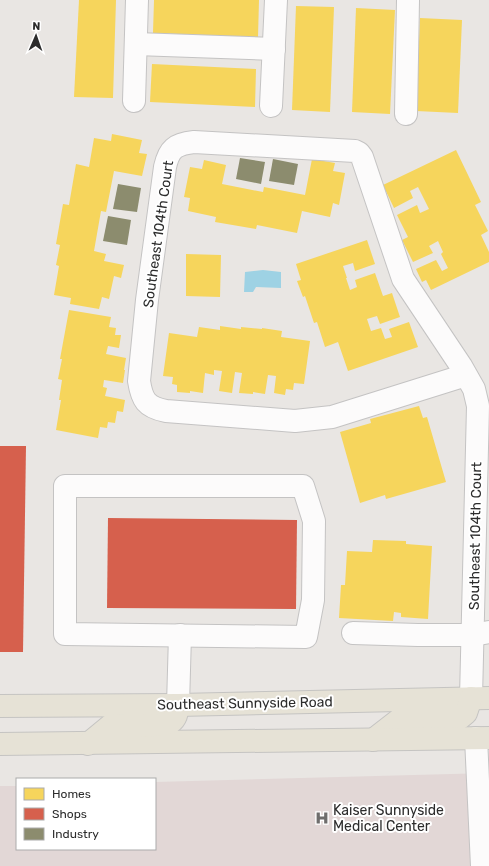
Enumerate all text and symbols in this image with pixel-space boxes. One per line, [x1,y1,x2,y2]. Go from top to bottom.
north arrow [16,16,56,56]
text: N [32,20,41,33]
street label: Southeast 104th Court [140,159,177,309]
street label: Southeast 104th Court [466,461,485,610]
street label: Southeast Sunnyside Road [157,693,333,714]
legend [16,778,156,850]
text: Homes [52,787,91,801]
place label: Kaiser Sunnyside Medical Center [333,802,444,835]
text: Shops [52,807,87,821]
hospital icon: Kaiser Sunnyside Medical Center [314,810,330,826]
text: Industry [52,827,99,841]

